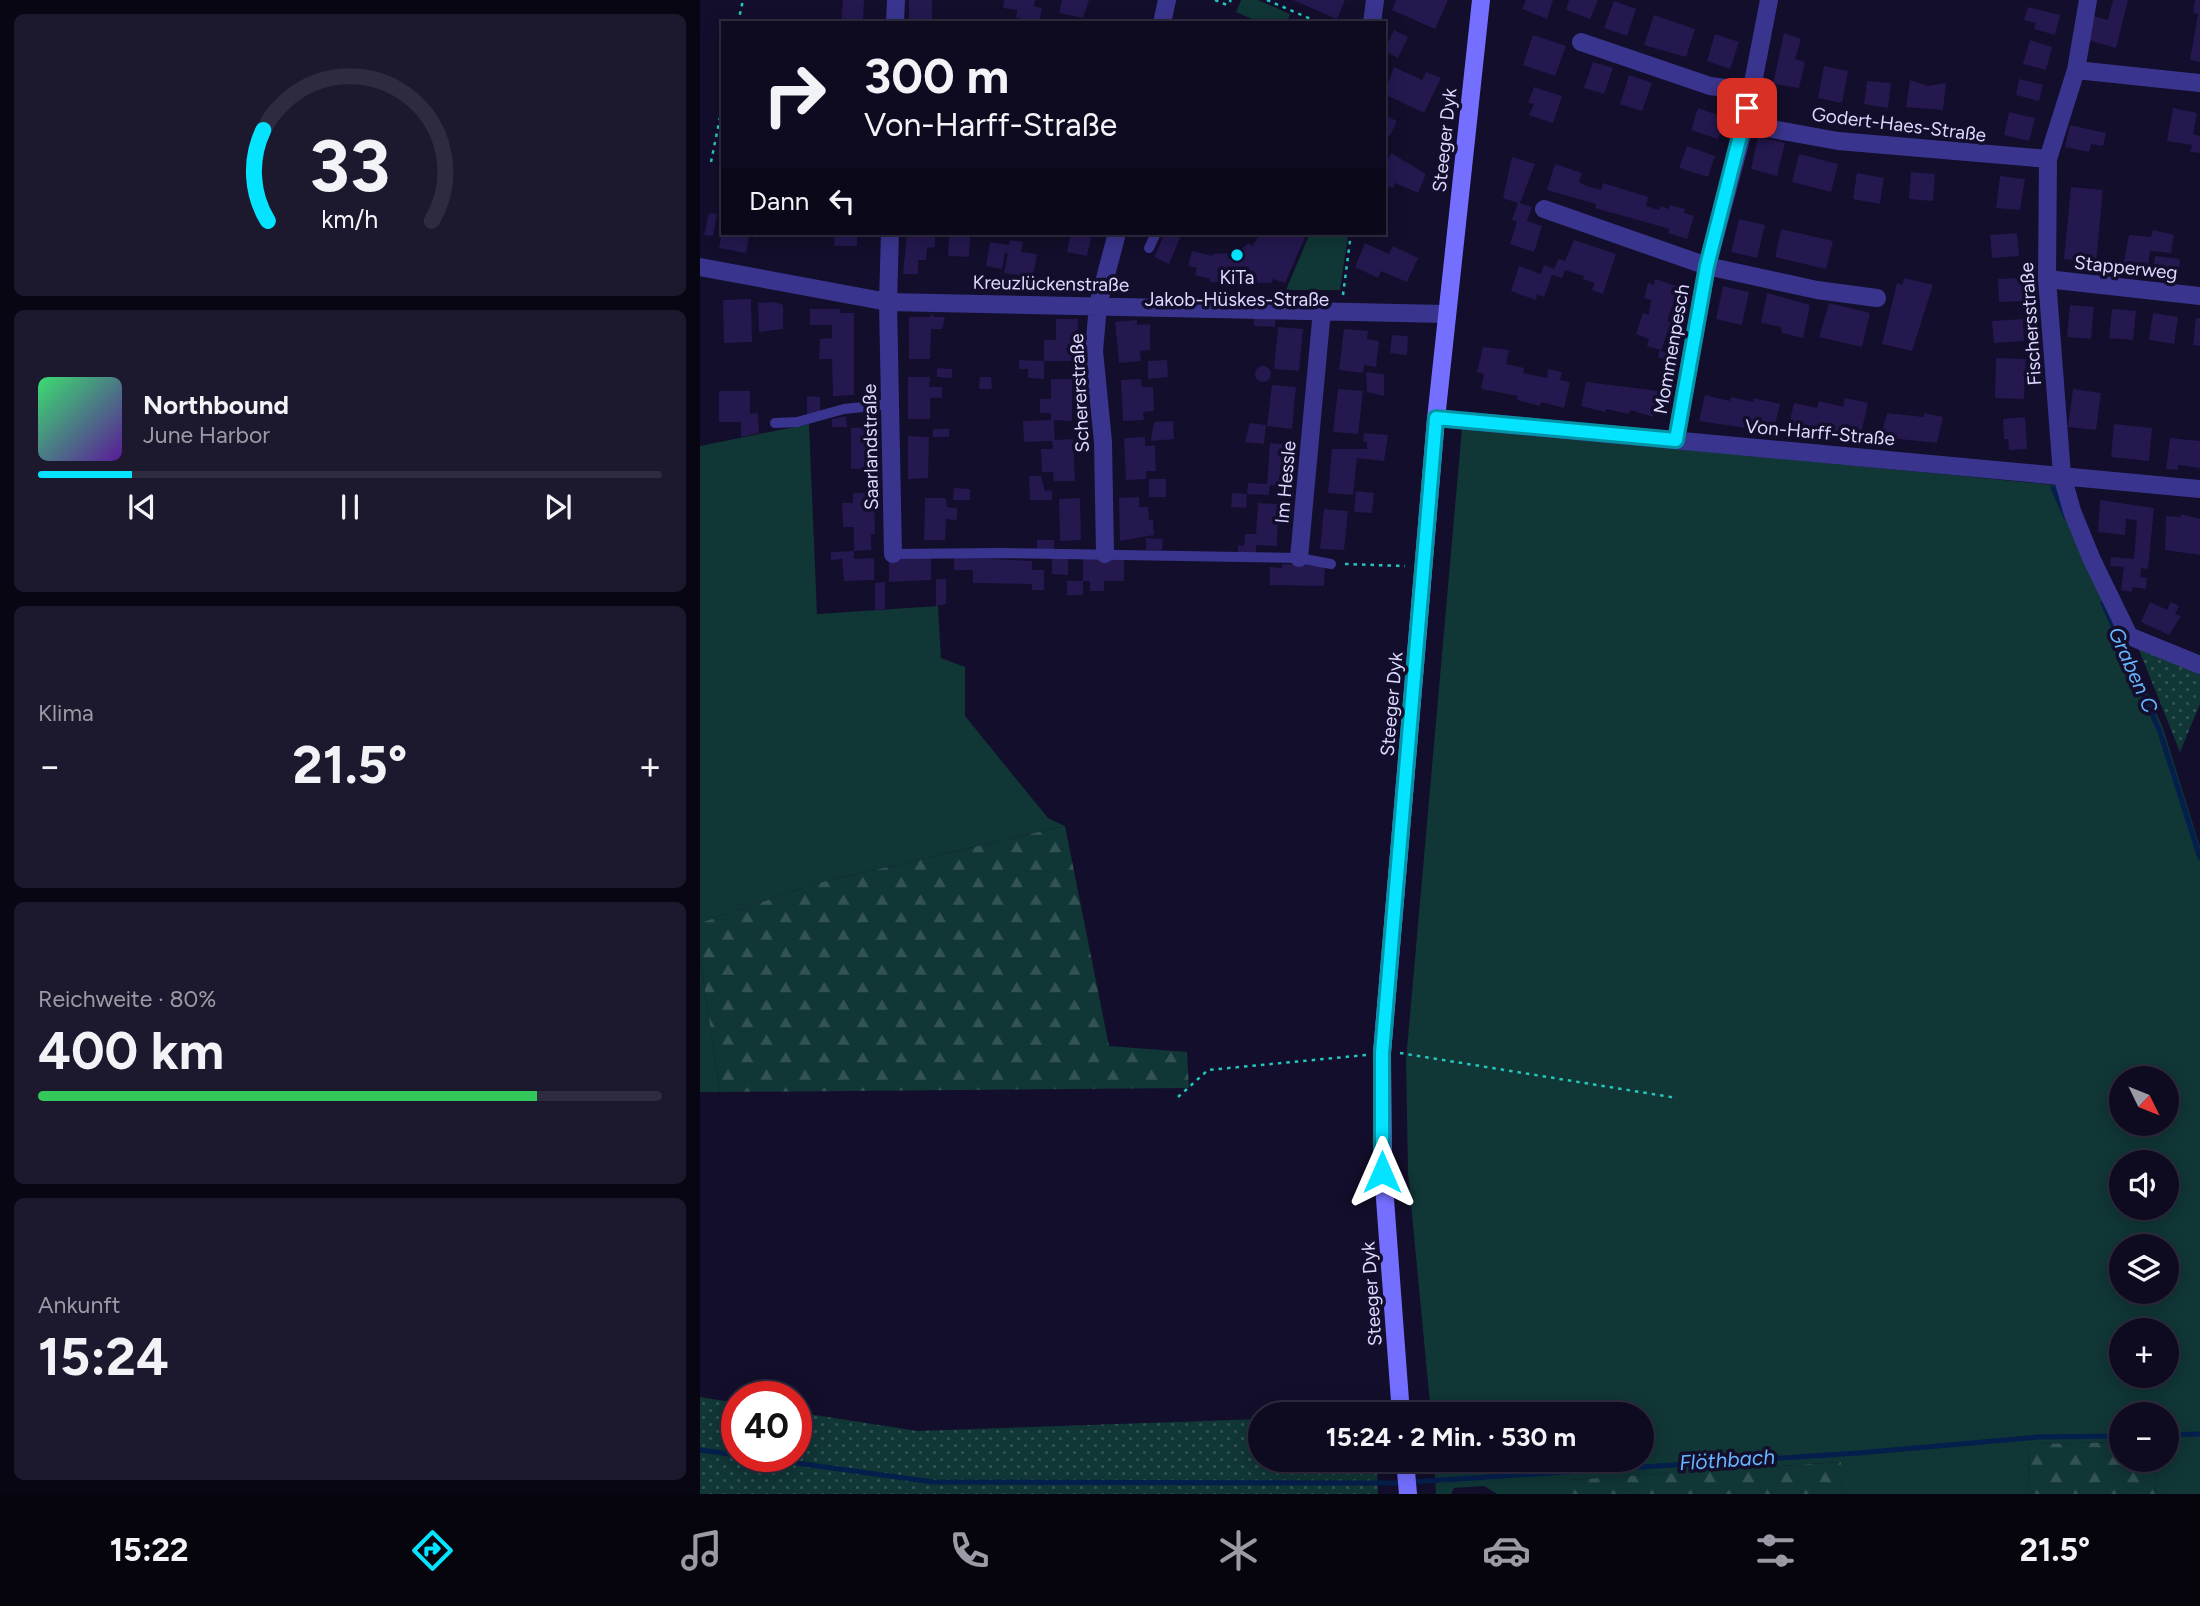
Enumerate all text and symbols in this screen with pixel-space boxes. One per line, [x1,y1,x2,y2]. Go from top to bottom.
text: 300 m [864,46,1009,105]
icon: right [749,49,840,140]
pin [1717,78,1777,138]
street label: Steeger Dyk [1428,86,1461,193]
icon: arrive [1728,89,1766,127]
street label: Godert-Haes-Straße [1810,102,1988,147]
text: Von-Harff-Straße [864,106,1117,144]
text: 33 [310,122,390,209]
icon: left [823,182,861,220]
text: Dann [749,185,809,217]
text: km/h [321,204,379,234]
marker: KiTa Jakob-Hüskes-Straße [1229,247,1245,263]
street label: Stapperweg [2073,251,2179,284]
street label: Fischersstraße [2015,262,2046,386]
place label: KiTa Jakob-Hüskes-Straße [1145,266,1329,311]
street label: Kreuzlückenstraße [973,271,1129,296]
street label: Mommenpesch [1649,282,1694,416]
street label: Schererstraße [1065,333,1094,453]
street label: Saarlandstraße [858,384,883,510]
text: Northbound [143,389,289,421]
street label: Von-Harff-Straße [1744,414,1896,451]
text: June Harbor [143,421,270,449]
street label: Im Hessle [1270,440,1301,524]
icon: previous [123,488,161,526]
icon: pause [331,488,369,526]
icon: next [539,488,577,526]
water label: Graben C [2103,623,2164,717]
street label: Steeger Dyk [1375,650,1408,757]
text: Klima [38,699,94,727]
text: 21.5° [293,734,407,796]
text: − [38,743,62,789]
text: + [638,743,662,789]
text: Reichweite · 80% [38,985,216,1013]
text: 400 km [38,1020,224,1082]
north arrow [2109,1066,2179,1136]
map controls [2109,1066,2179,1472]
position arrow [1345,1135,1419,1209]
button: sound [2109,1150,2179,1220]
button: layers [2109,1234,2179,1304]
street label: Steeger Dyk [1356,1240,1387,1347]
text: Ankunft [38,1291,120,1319]
button: + [2109,1318,2179,1388]
text: 15:24 [38,1326,169,1388]
speed limit sign: 40 [721,1381,812,1472]
button: − [2109,1402,2179,1472]
text: 15:24 · 2 Min. · 530 m [1326,1421,1576,1453]
water label: Flöthbach [1678,1444,1776,1475]
icon: directions [408,1526,457,1575]
icon: music [677,1526,726,1575]
icon: phone [945,1526,994,1575]
icon: climate [1214,1526,1263,1575]
icon: car [1482,1526,1531,1575]
icon: filters [1751,1526,1800,1575]
text: 15:22 [110,1531,189,1569]
text: 21.5° [2020,1531,2090,1569]

